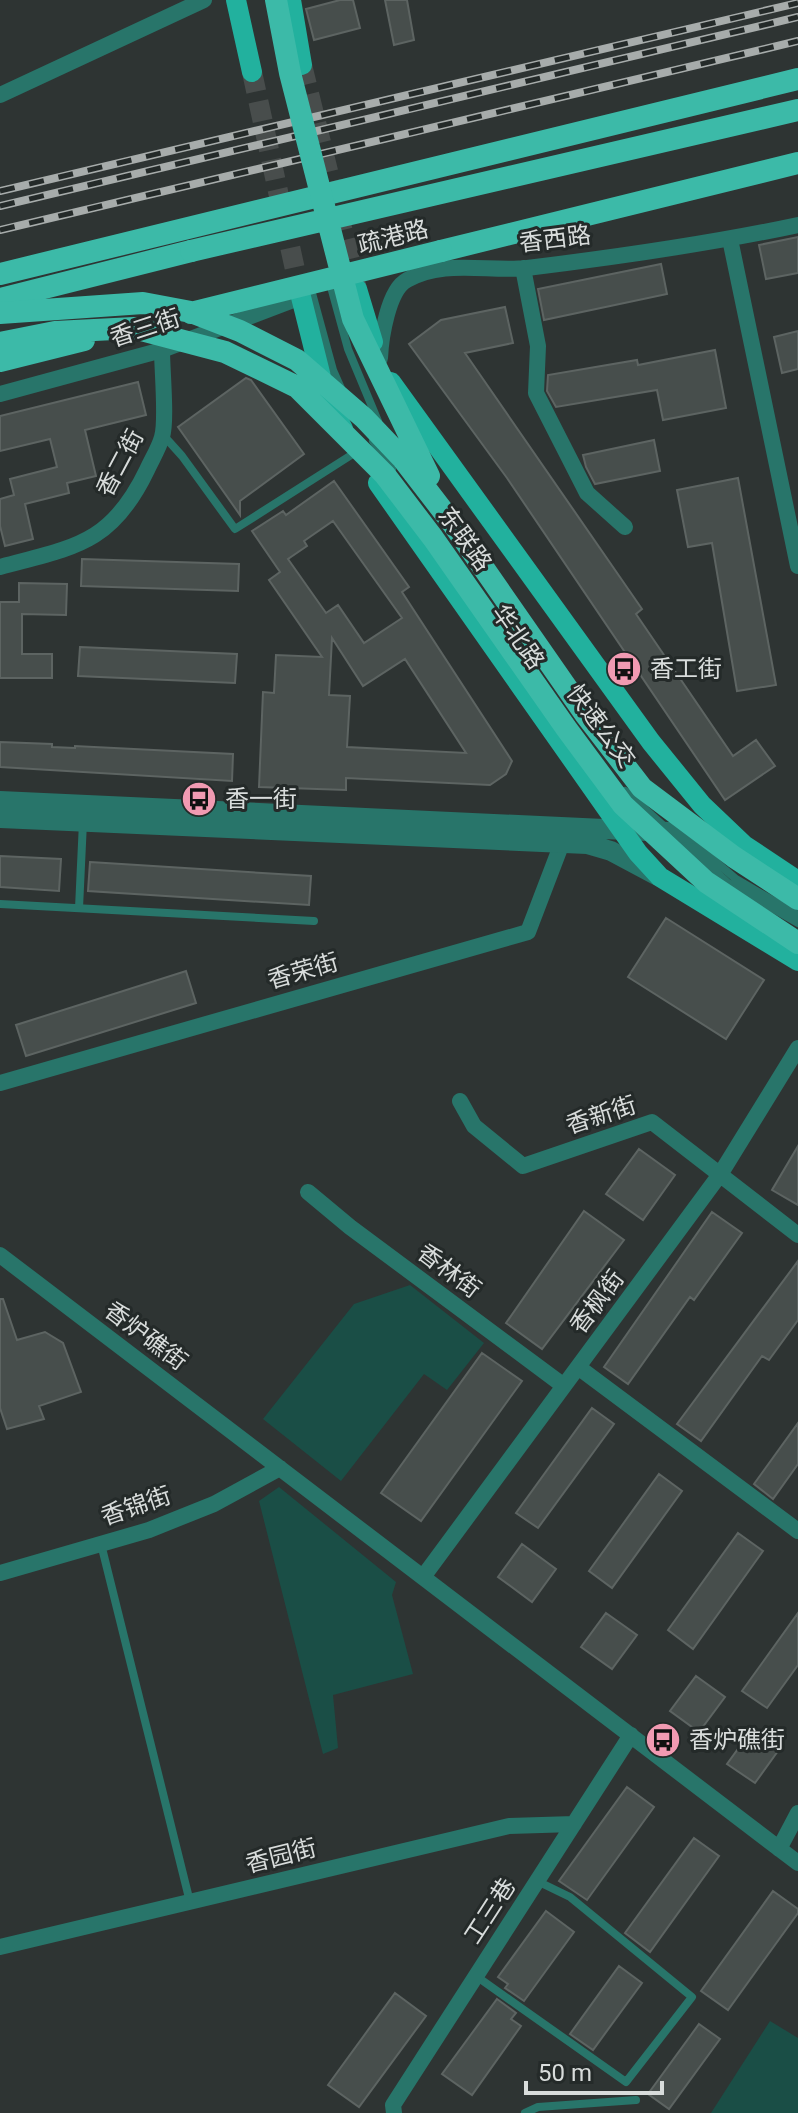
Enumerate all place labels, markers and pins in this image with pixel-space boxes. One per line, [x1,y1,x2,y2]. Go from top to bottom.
bus stop icon: 香工街 [605,650,643,688]
place label: 香工街 [650,655,722,683]
bus stop icon: 香一街 [180,780,218,818]
place label: 香一街 [225,785,297,813]
bus stop icon: 香炉礁街 [644,1721,682,1759]
place label: 香炉礁街 [689,1726,785,1754]

